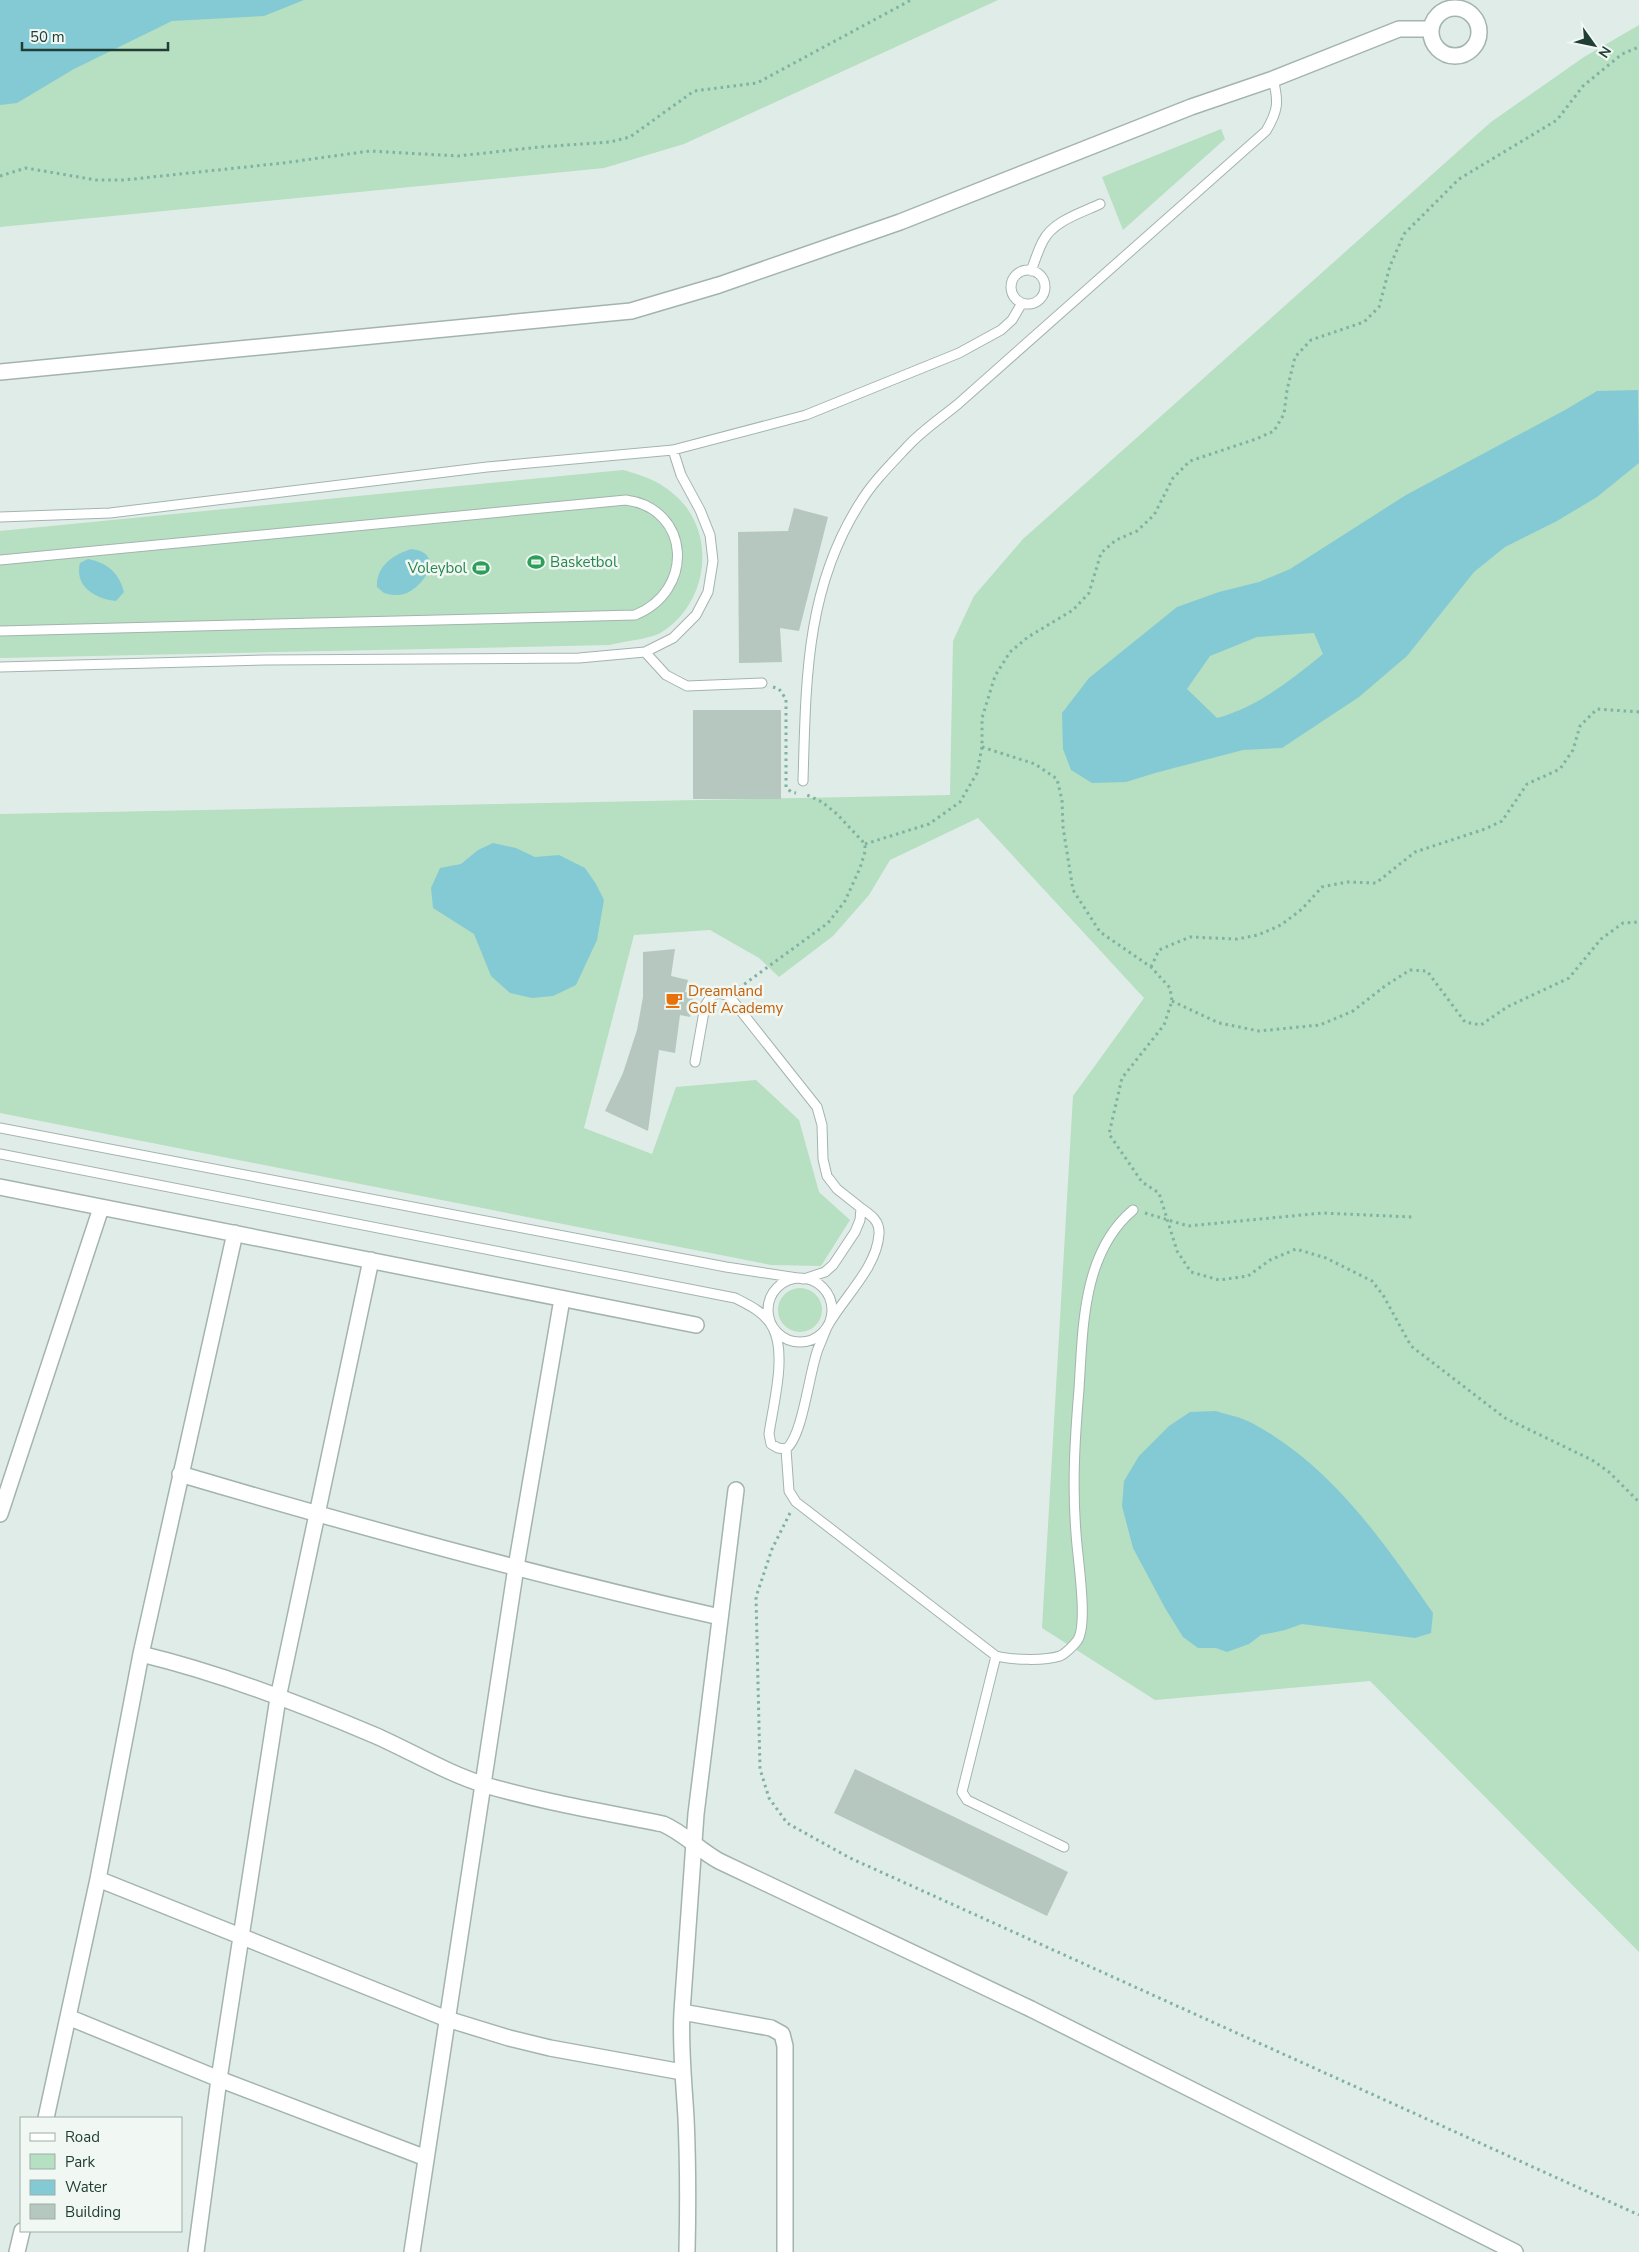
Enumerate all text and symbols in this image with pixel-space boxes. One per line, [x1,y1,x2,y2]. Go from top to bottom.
scale bar [22,20,169,52]
north arrow [1569,20,1619,70]
text: 50 m [30,27,65,47]
text: N [1594,42,1615,61]
sports icon: Basketbol [526,552,546,572]
place label: Basketbol [550,552,618,572]
place label: Voleybol [407,558,468,578]
sports icon: Voleybol [471,558,491,578]
place label: Dreamland Golf Academy [688,981,784,1018]
cafe icon: Dreamland Golf Academy [664,990,684,1010]
legend [20,2117,182,2232]
text: Road [65,2127,100,2147]
text: Park [65,2152,95,2172]
text: Water [65,2177,108,2197]
text: Building [65,2202,121,2222]

